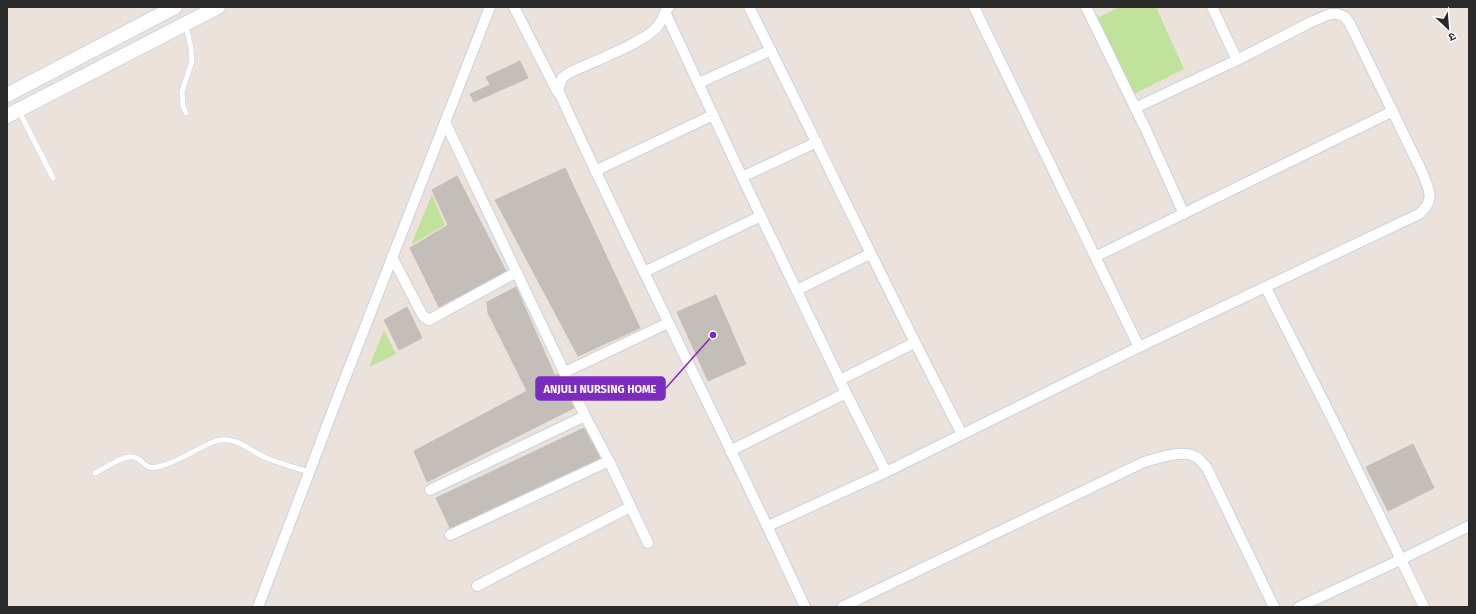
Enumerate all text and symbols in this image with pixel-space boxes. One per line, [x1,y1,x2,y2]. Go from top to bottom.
north arrow [1428,8,1468,48]
text: उ [1446,29,1458,44]
callout: ANJULI NURSING HOME [536,377,665,400]
text: ANJULI NURSING HOME [543,383,657,396]

